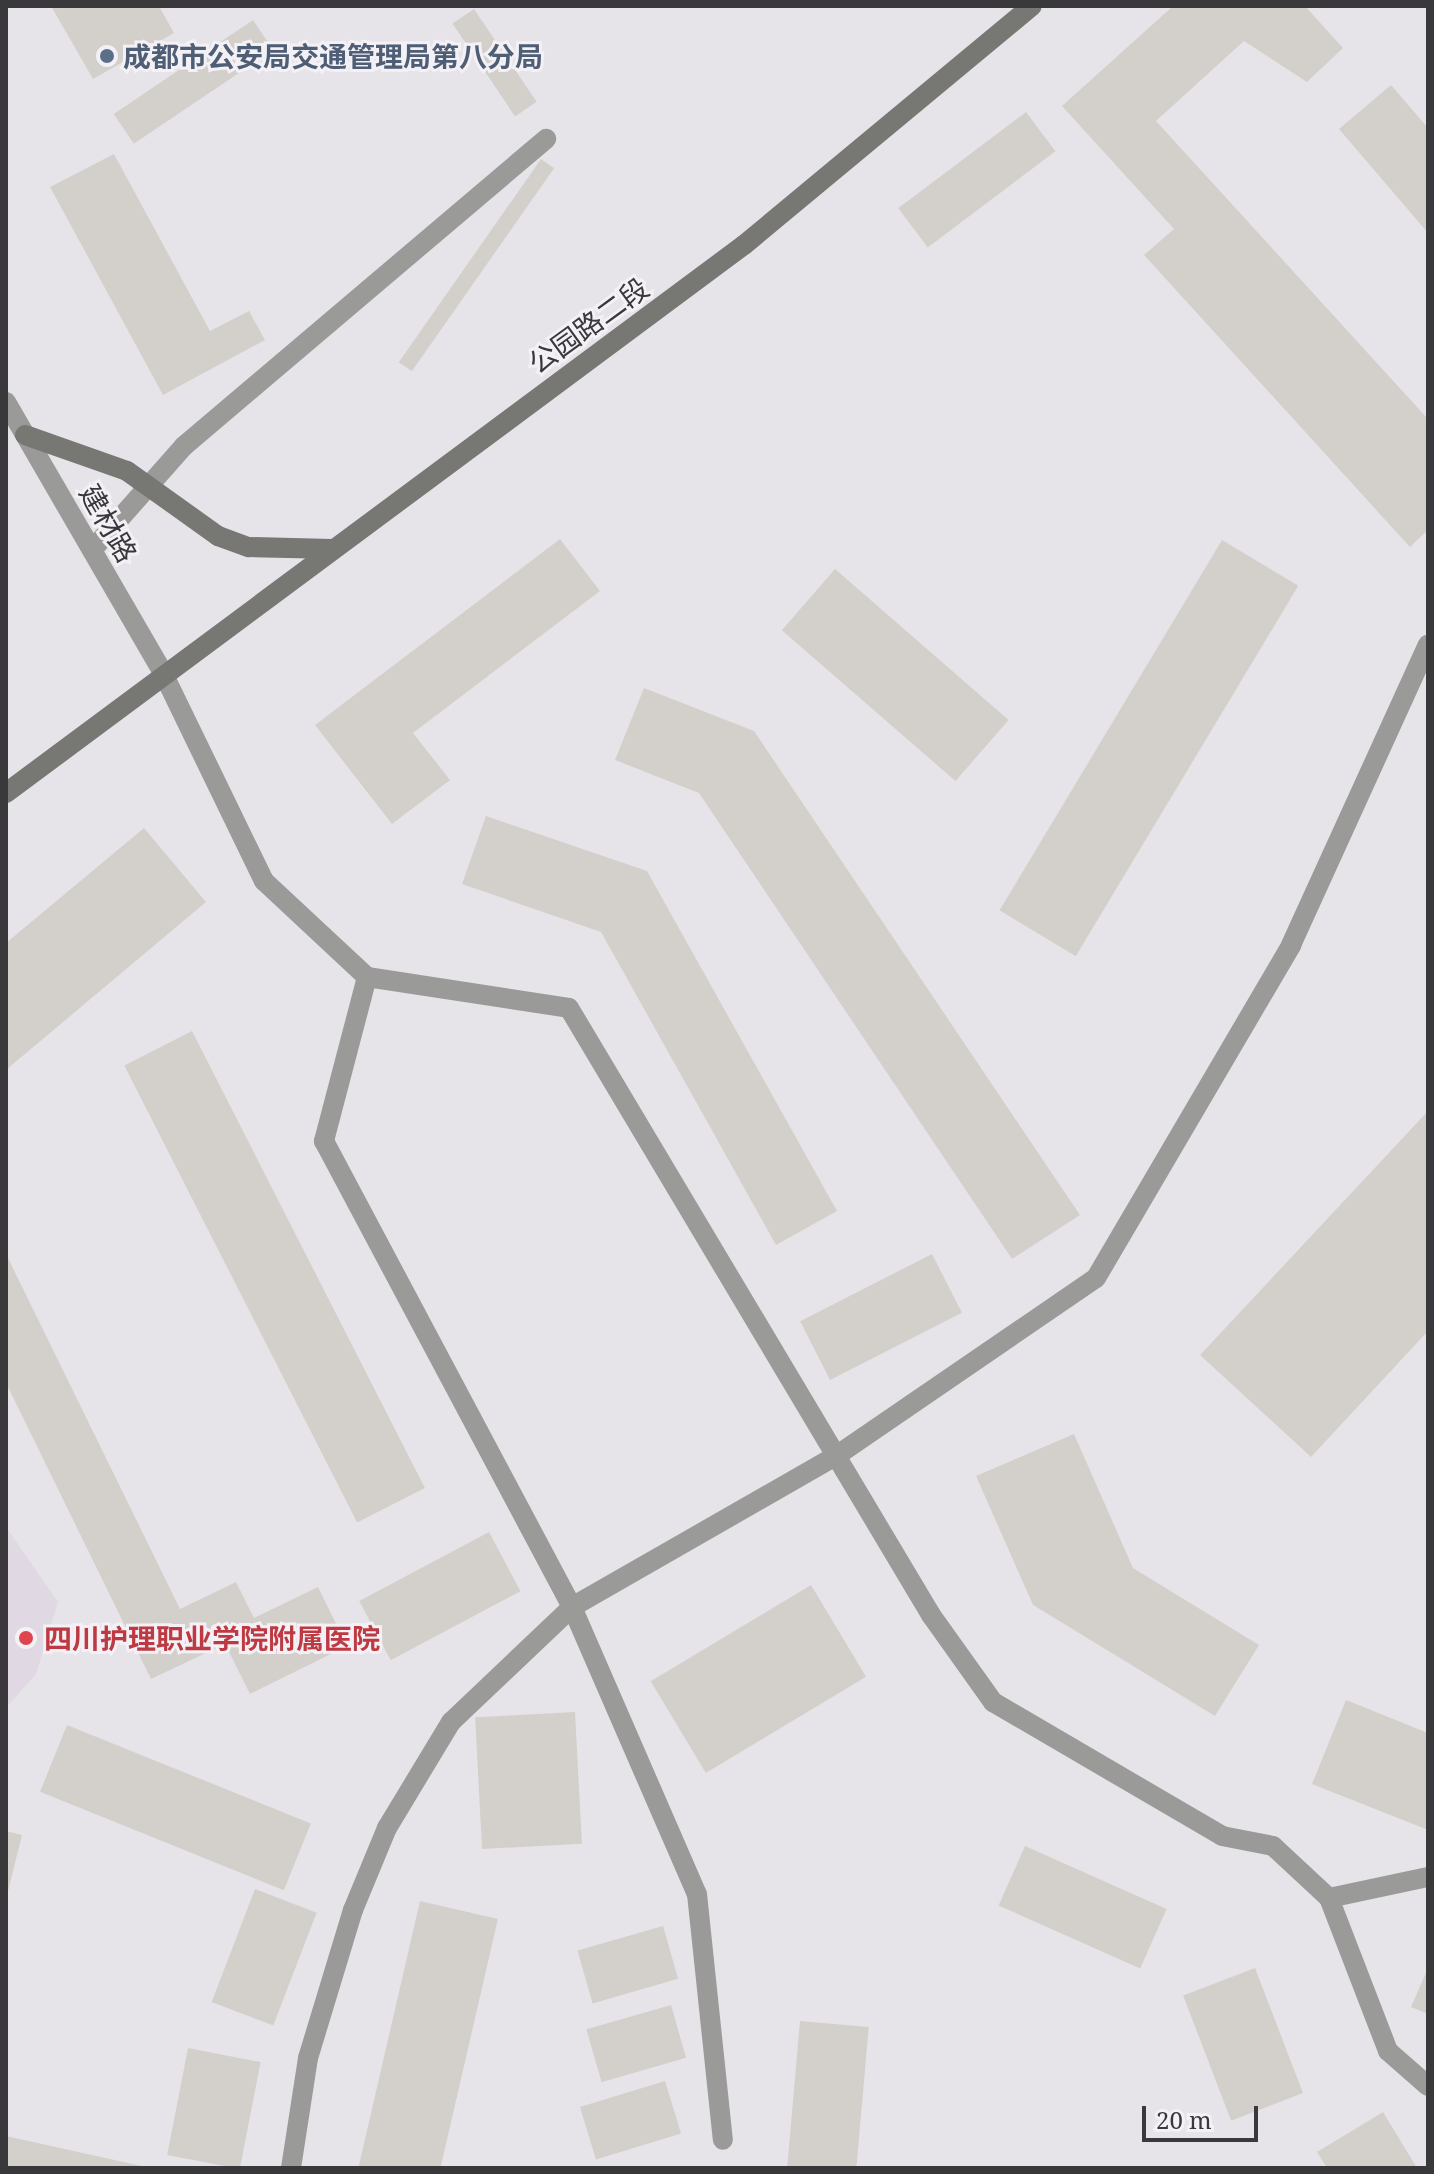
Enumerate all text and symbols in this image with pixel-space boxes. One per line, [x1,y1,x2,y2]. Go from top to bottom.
place label: 成都市公安局交通管理局第八分局 [123,39,543,73]
marker: 成都市公安局交通管理局第八分局 [98,47,116,65]
street label: 公园路二段 [521,270,655,380]
street label: 建材路 [73,478,145,568]
place label: 四川护理职业学院附属医院 [44,1621,380,1655]
marker: 四川护理职业学院附属医院 [15,1627,37,1649]
scale bar [1146,2090,1262,2140]
text: 20 m [1156,2103,1212,2136]

